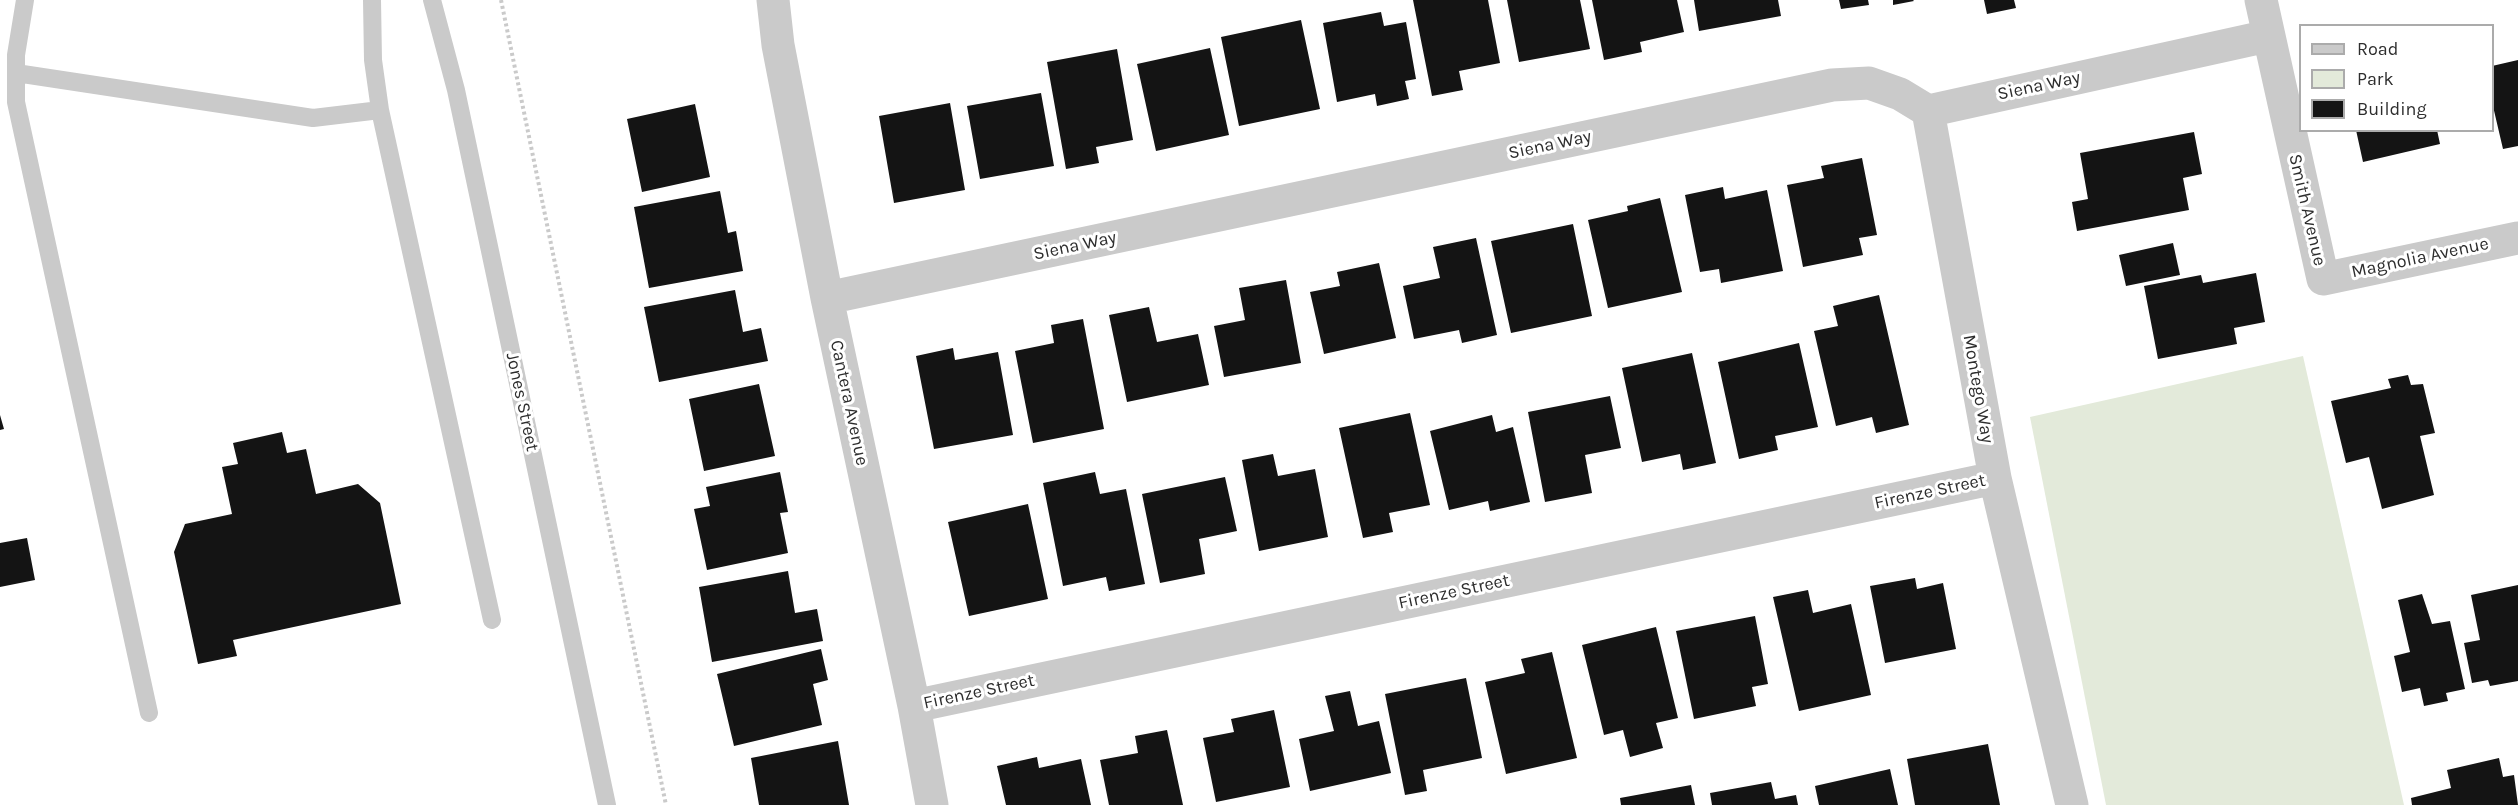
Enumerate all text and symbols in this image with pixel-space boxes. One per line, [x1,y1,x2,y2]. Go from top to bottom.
legend [2299,24,2494,132]
text: Road [2357,38,2398,60]
street label: Siena Way [1996,67,2082,105]
text: Park [2357,68,2394,90]
text: Building [2357,98,2427,120]
street label: Siena Way [1507,126,1593,164]
street label: Smith Avenue [2284,152,2330,268]
street label: Siena Way [1032,227,1118,265]
street label: Magnolia Avenue [2349,233,2491,283]
street label: Montego Way [1958,333,1998,445]
street label: Cantera Avenue [825,338,873,468]
street label: Jones Street [501,351,543,453]
street label: Firenze Street [1873,470,1987,514]
street label: Firenze Street [1397,570,1511,614]
street label: Firenze Street [922,670,1036,714]

